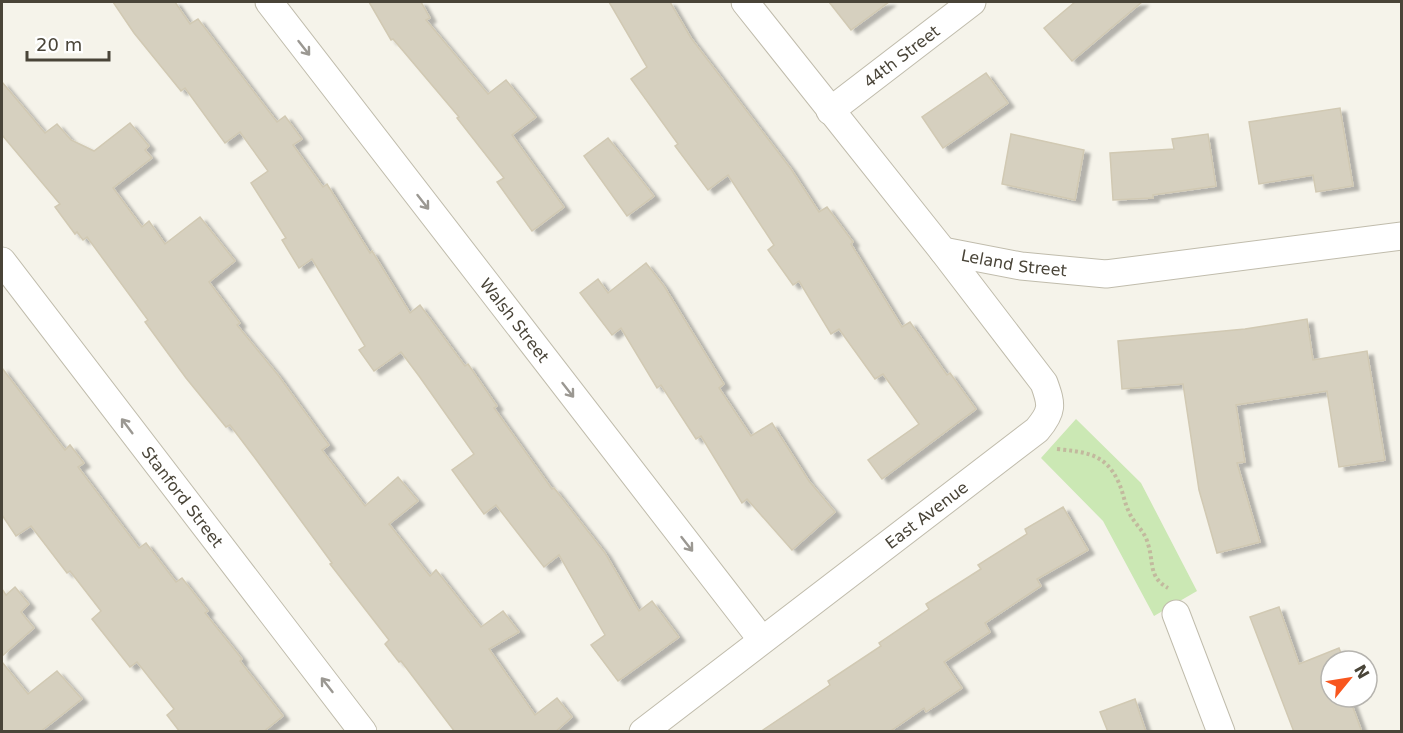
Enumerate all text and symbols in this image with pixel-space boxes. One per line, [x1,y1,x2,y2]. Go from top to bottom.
street label: 44th Street [860,21,943,92]
scale bar [27,24,110,62]
text: 20 m [36,34,82,55]
one-way arrow [298,39,311,55]
one-way arrow [417,194,430,210]
street label: Leland Street [959,246,1068,280]
street label: Walsh Street [476,275,553,366]
one-way arrow [562,381,575,397]
one-way arrow [121,418,134,434]
street label: Stanford Street [138,443,227,551]
street label: East Avenue [882,478,972,553]
one-way arrow [681,536,694,552]
north arrow [1319,649,1379,709]
text: N [1350,661,1373,682]
one-way arrow [321,678,333,694]

